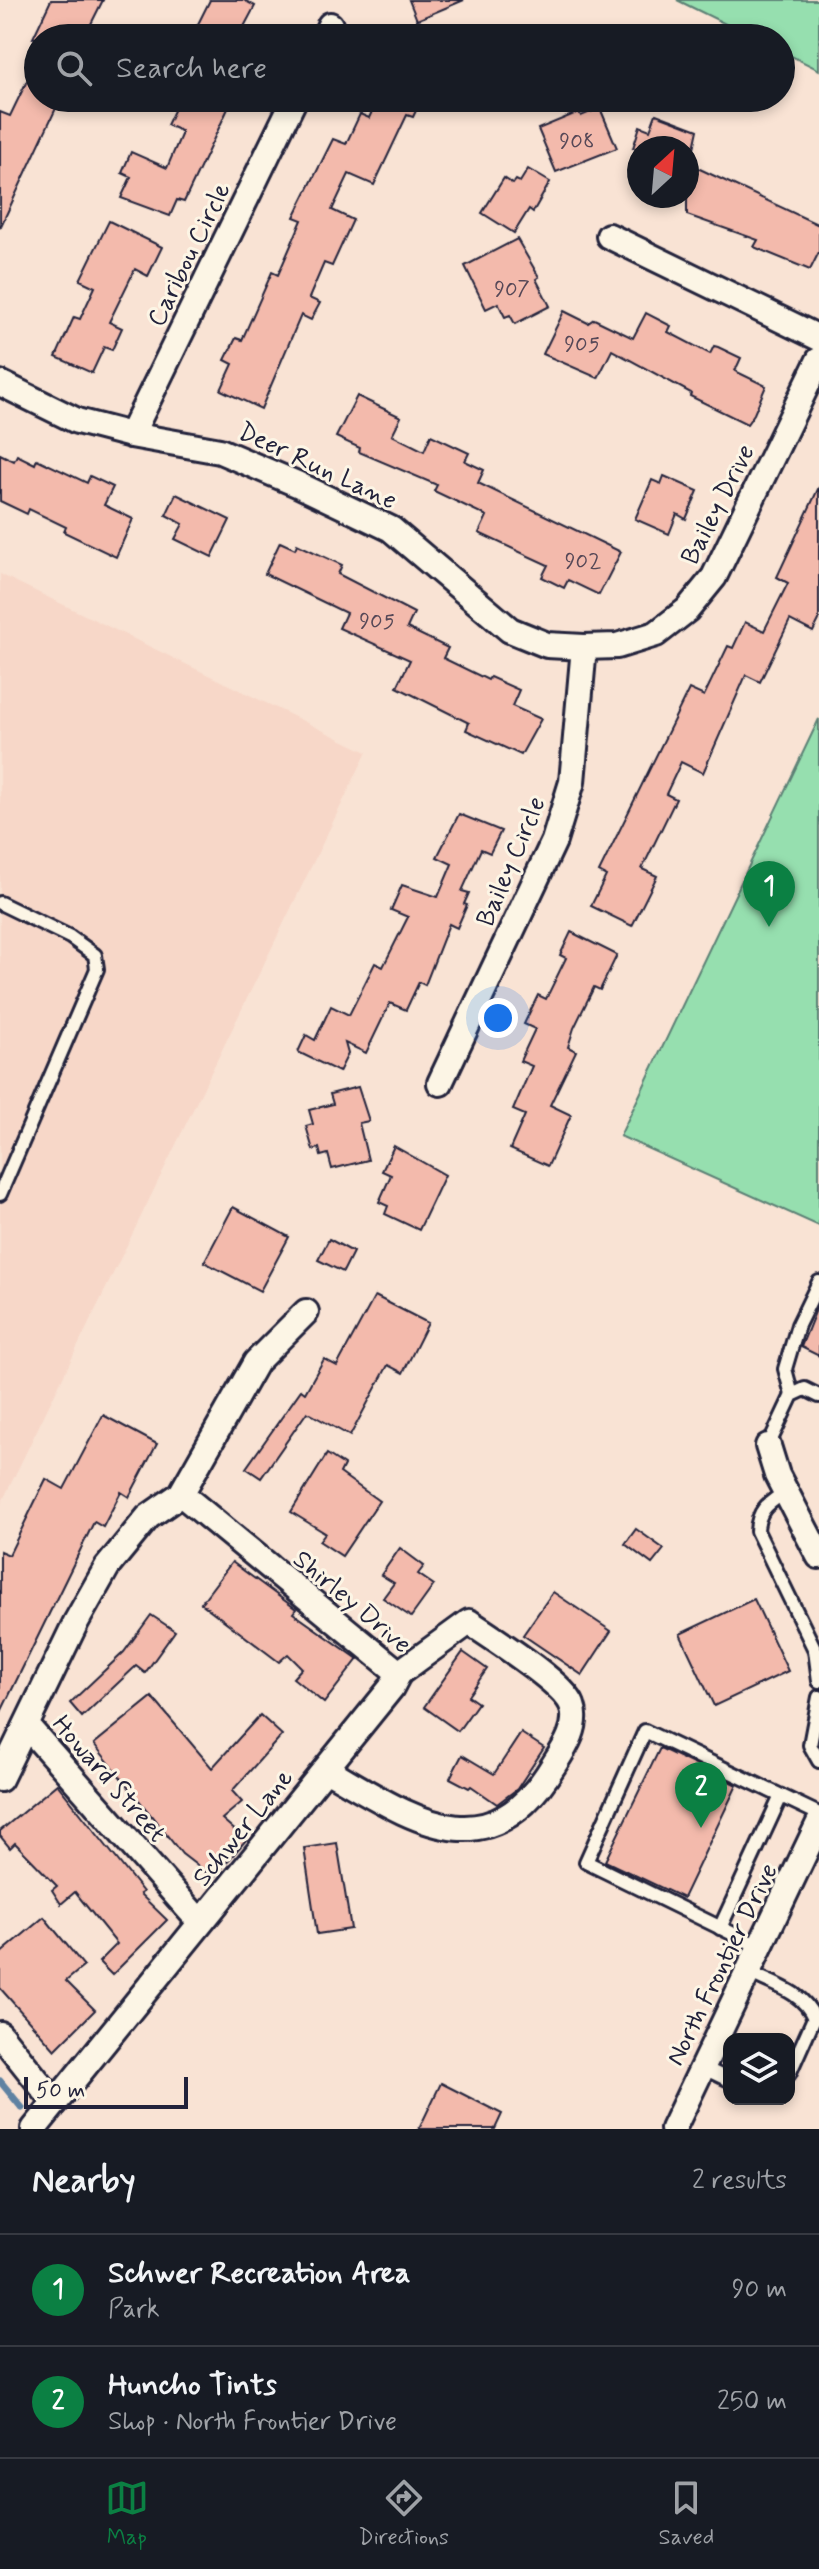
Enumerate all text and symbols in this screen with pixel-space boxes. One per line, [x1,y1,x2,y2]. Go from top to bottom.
search box [24,24,795,112]
icon: search [52,46,96,90]
text: Search here [116,49,267,88]
house number: 908 [559,128,595,156]
north arrow [627,136,699,208]
street label: Caribou Circle [140,177,239,333]
house number: 907 [494,276,530,304]
house number: 905 [564,331,600,359]
street label: Deer Run Lane [232,415,402,518]
street label: Bailey Drive [674,439,764,571]
house number: 902 [565,548,601,576]
house number: 905 [359,608,395,636]
street label: Bailey Circle [469,792,554,932]
pin: 1 [743,861,795,927]
your location [478,998,518,1038]
street label: Shirley Drive [285,1543,418,1662]
street label: Howard Street [44,1708,173,1850]
street label: Schwer Lane [186,1762,301,1894]
pin: 2 [675,1762,727,1828]
street label: North Frontier Drive [659,1858,787,2072]
map controls [723,2033,795,2105]
button: layers [723,2033,795,2105]
scale bar [24,2073,188,2109]
text: 50 m [36,2077,85,2105]
text: Nearby [32,2159,136,2204]
text: 2 results [692,2164,787,2198]
text: Schwer Recreation Area [108,2254,410,2293]
text: 1 [52,2273,64,2307]
text: 90 m [732,2273,787,2307]
text: Park [108,2293,160,2327]
text: Huncho Tints [108,2366,277,2405]
text: 2 [52,2385,64,2419]
text: 250 m [717,2385,787,2419]
text: Shop · North Frontier Drive [108,2405,397,2439]
tab: Map [105,2476,149,2552]
tab: Directions [358,2476,449,2552]
tab: Saved [659,2476,714,2552]

